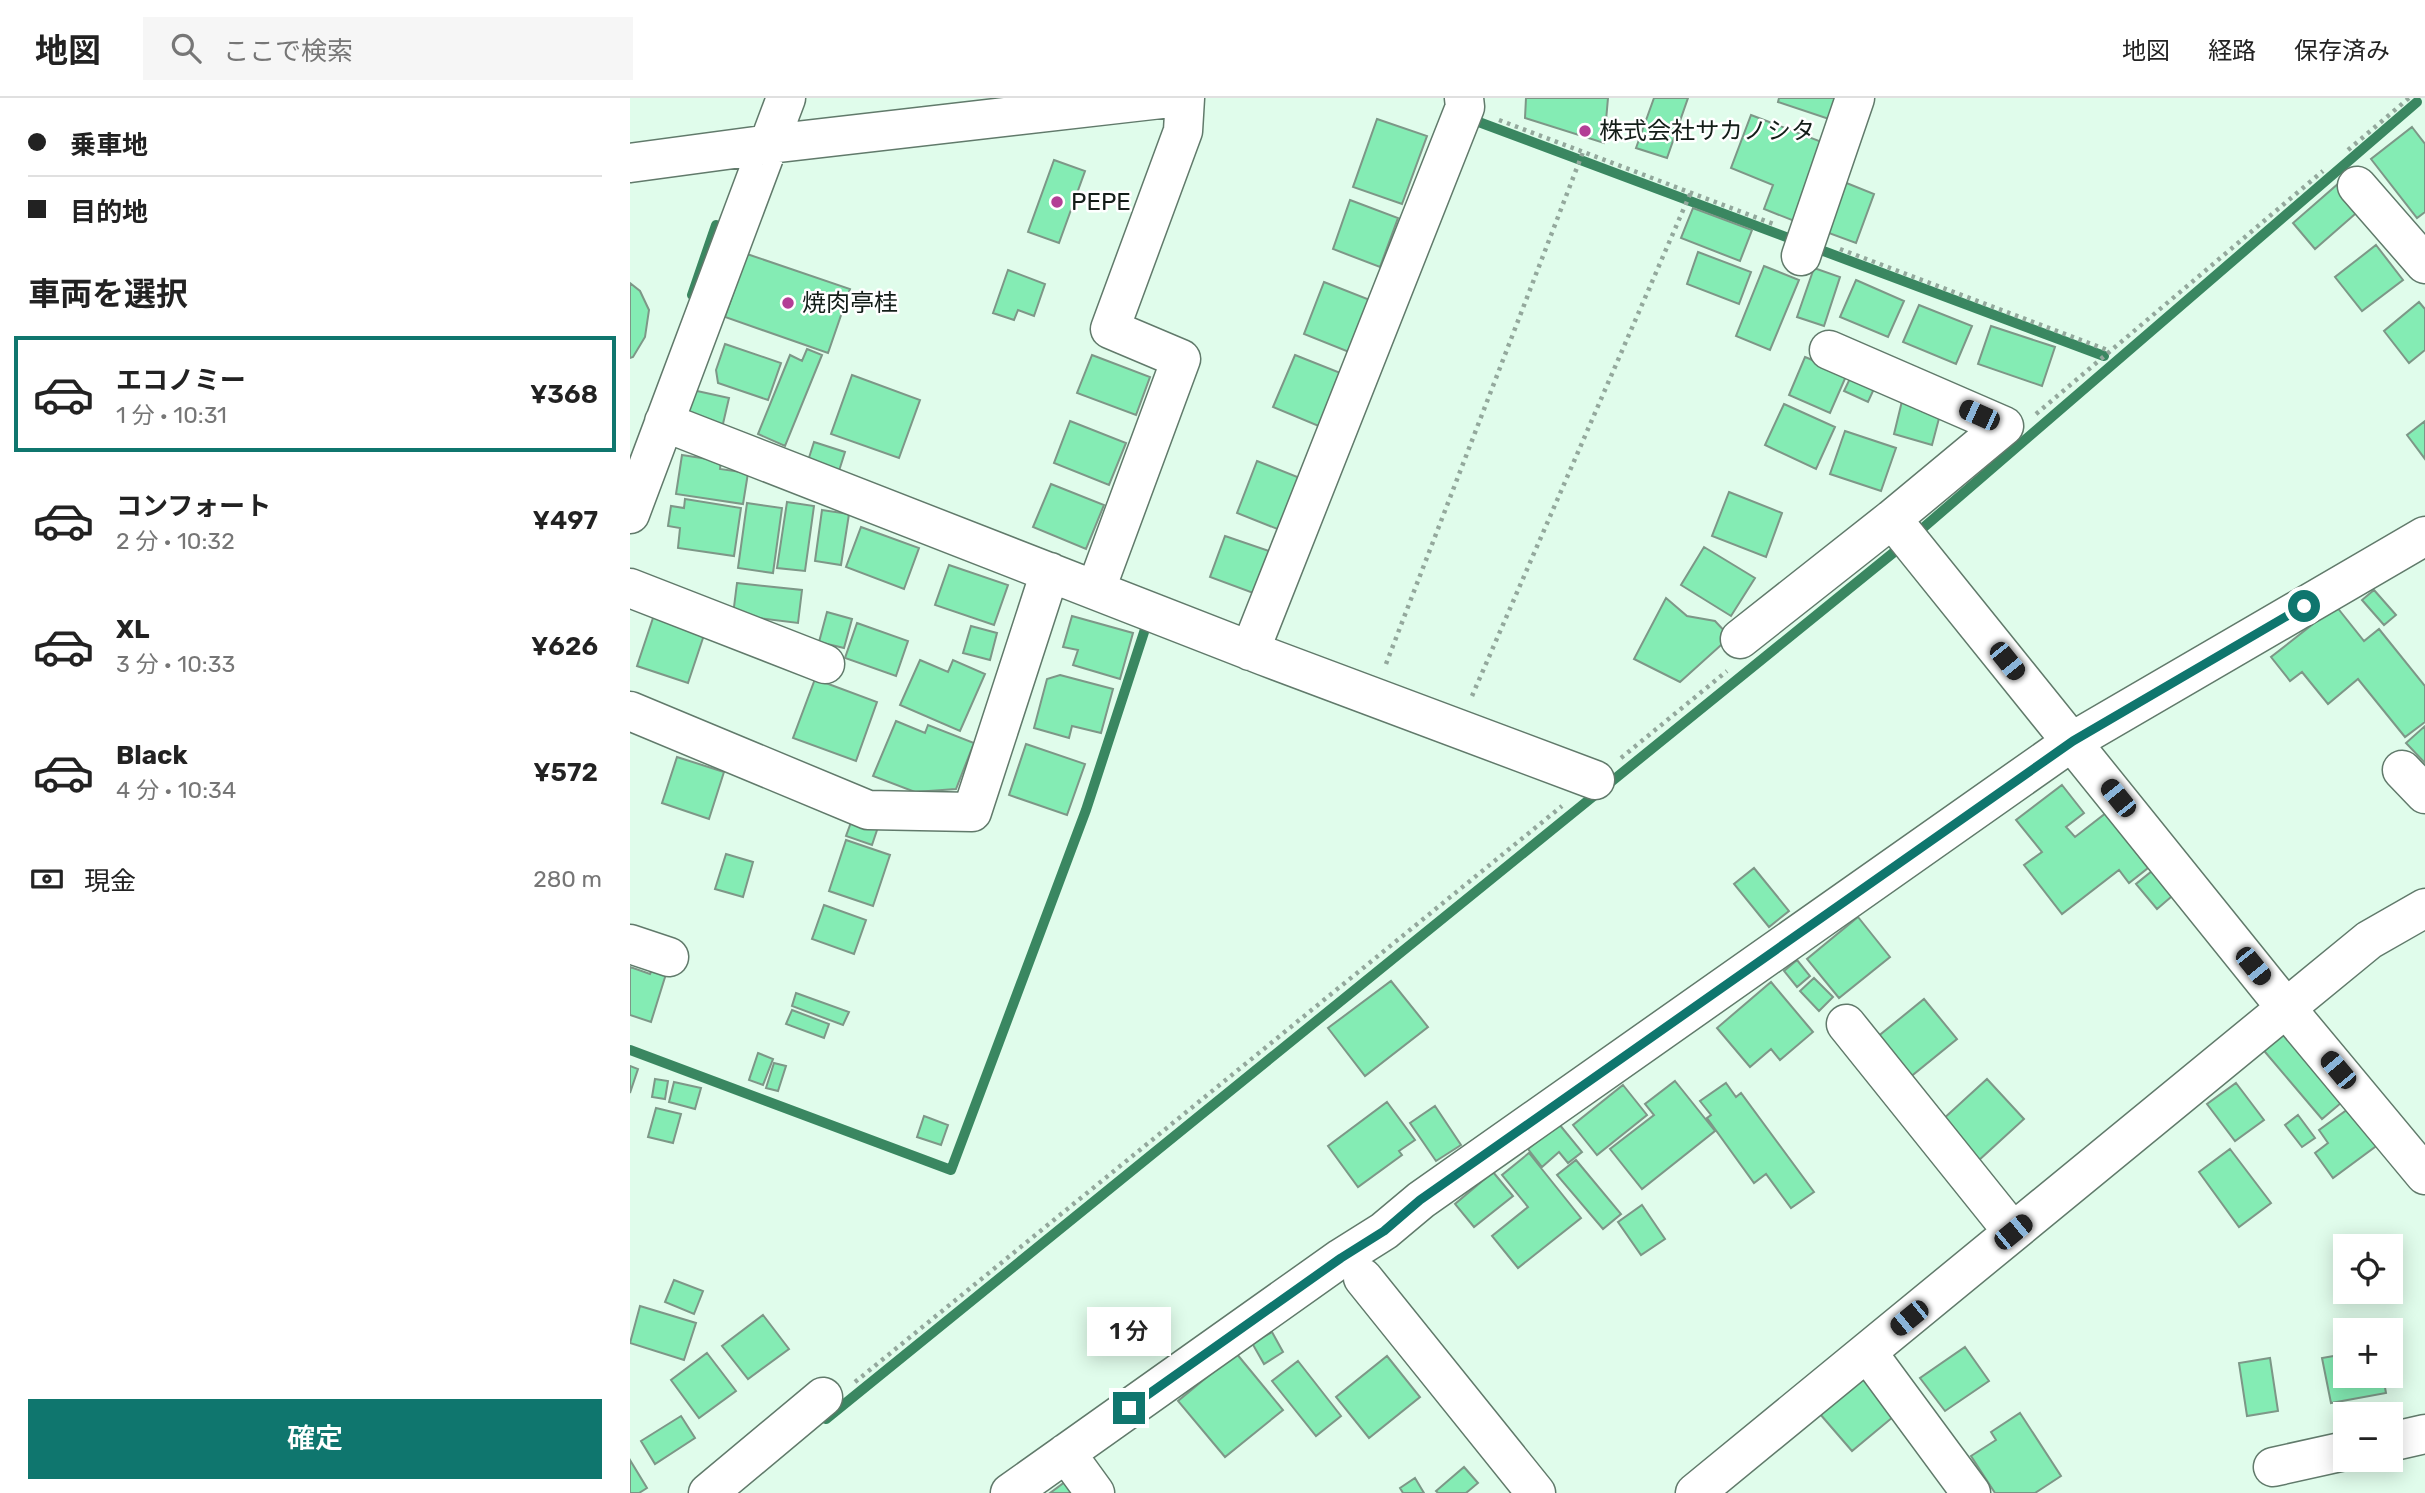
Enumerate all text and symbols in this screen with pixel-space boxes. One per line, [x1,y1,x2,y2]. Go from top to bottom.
search box [143,17,633,80]
icon: search [167,29,205,67]
text: 地図 [35,31,101,70]
text: ここで検索 [223,36,353,67]
text: 地図 [2122,37,2170,65]
text: 経路 [2208,37,2256,65]
text: 保存済み [2294,37,2390,65]
place label: 株式会社サカノシタ [1599,117,1815,145]
marker: 株式会社サカノシタ [1577,123,1593,139]
text: 乗車地 [70,130,148,161]
place label: PEPE [1071,188,1131,216]
marker: PEPE [1049,194,1065,210]
text: 目的地 [70,197,148,228]
text: 車両を選択 [28,275,188,313]
place label: 焼肉亭桂 [802,289,898,317]
marker: 焼肉亭桂 [780,295,796,311]
icon: car [32,363,95,426]
text: エコノミー [116,365,246,396]
text: ¥368 [530,379,598,410]
car [1956,397,2003,433]
text: 1 分 · 10:31 [116,401,227,429]
icon: car [32,489,95,552]
text: コンフォート [116,491,271,522]
text: ¥497 [533,505,598,536]
text: 2 分 · 10:32 [116,527,235,555]
route start [2288,590,2320,622]
text: XL [116,614,149,645]
icon: car [32,615,95,678]
text: ¥626 [531,631,598,662]
car [1986,638,2029,684]
text: 3 分 · 10:33 [116,650,235,678]
text: Black [116,740,188,771]
icon: car [32,741,95,804]
text: ¥572 [533,757,598,788]
car [2097,775,2140,821]
text: 4 分 · 10:34 [116,776,236,804]
icon: cash [28,860,66,898]
text: 280 m [533,865,602,893]
text: 現金 [84,866,136,897]
car [2232,943,2275,989]
car [2317,1047,2360,1093]
car [1991,1211,2036,1253]
map controls [2333,1234,2403,1472]
button: locate [2333,1234,2403,1304]
car [1887,1297,1932,1339]
callout: 1 分 [1087,1306,1171,1356]
text: 1 分 [1109,1317,1149,1345]
button: + [2333,1318,2403,1388]
route end [1113,1392,1145,1424]
button: 確定 [28,1399,602,1479]
button: − [2333,1402,2403,1472]

